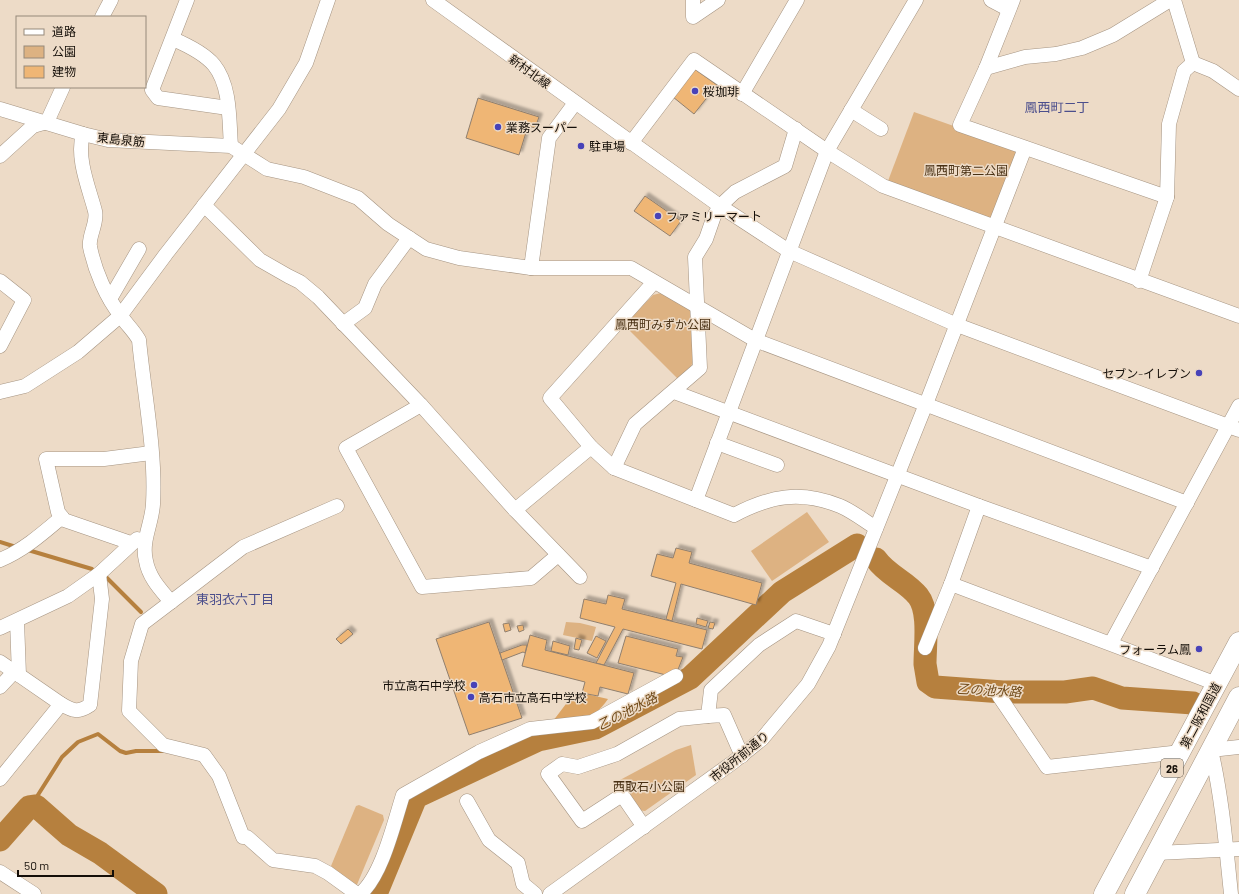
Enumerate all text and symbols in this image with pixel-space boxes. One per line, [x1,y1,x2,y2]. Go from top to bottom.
legend [16,16,146,88]
text: 道路 [52,24,76,38]
text: 公園 [52,44,76,58]
street label: 新村北線 [506,51,554,91]
text: 建物 [52,64,76,78]
place label: 桜珈琲 [703,84,739,98]
marker: 桜珈琲 [690,86,700,96]
district label: 鳳西町二丁 [1024,99,1090,115]
place label: 業務スーパー [506,120,578,134]
marker: 業務スーパー [493,122,503,132]
street label: 東島泉筋 [96,130,146,148]
place label: 駐車場 [589,139,625,153]
marker: 駐車場 [576,141,586,151]
park label: 鳳西町第二公園 [924,163,1008,177]
place label: ファミリーマート [666,209,762,223]
marker: ファミリーマート [653,211,663,221]
park label: 鳳西町みずか公園 [615,317,711,331]
place label: セブン-イレブン [1102,366,1191,380]
marker: セブン-イレブン [1194,368,1204,378]
district label: 東羽衣六丁目 [196,591,274,607]
place label: フォーラム鳳 [1119,642,1191,656]
marker: フォーラム鳳 [1194,644,1204,654]
place label: 市立高石中学校 [382,678,466,692]
marker: 市立高石中学校 [469,680,479,690]
water label: 乙の池水路 [956,680,1023,700]
street label: 第二阪和国道 [1177,680,1223,750]
water label: 乙の池水路 [594,689,660,733]
place label: 高石市立高石中学校 [479,690,587,704]
marker: 高石市立高石中学校 [466,692,476,702]
street label: 市役所前通り [707,728,771,784]
road number: 26 [1161,759,1183,777]
park label: 西取石小公園 [613,779,685,793]
scale bar [18,852,113,878]
text: 50 m [24,858,49,872]

